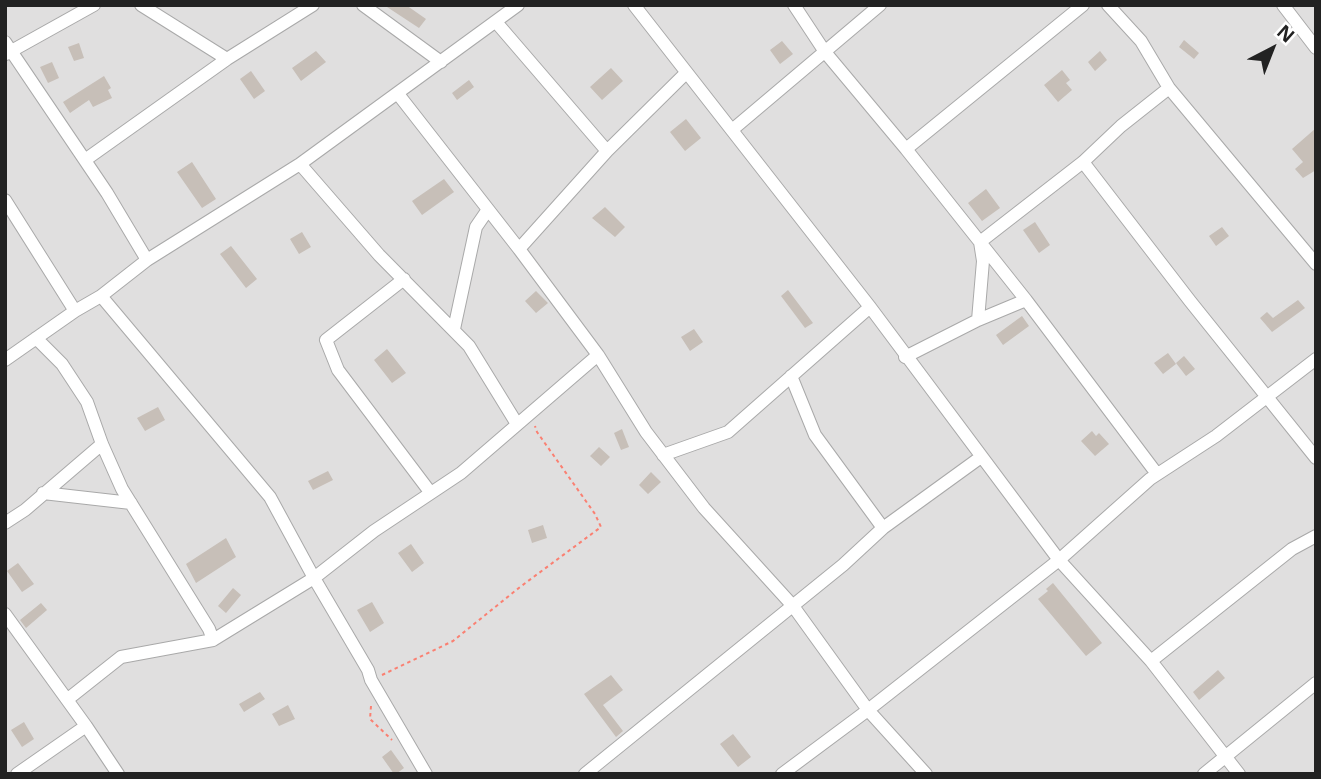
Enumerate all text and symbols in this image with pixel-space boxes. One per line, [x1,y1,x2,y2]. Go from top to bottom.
north arrow [1237,14,1307,84]
text: N [1272,19,1300,48]

